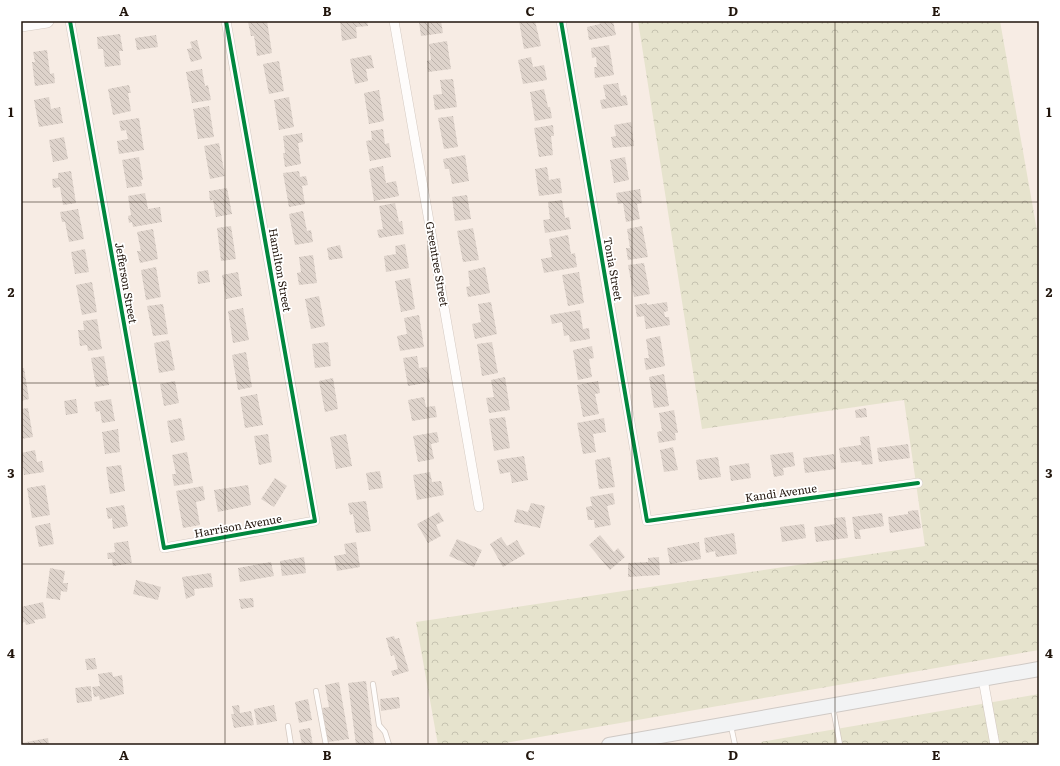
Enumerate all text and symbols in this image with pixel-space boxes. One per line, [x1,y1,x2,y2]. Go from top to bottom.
text: A [119,1,129,20]
text: B [323,1,332,20]
text: C [525,1,535,20]
text: D [728,1,738,20]
text: E [932,1,941,20]
text: 1 [8,102,14,121]
text: 1 [1046,102,1052,121]
street label: Greentree Street [423,220,453,308]
street label: Hamilton Street [266,227,296,313]
street label: Tonia Street [601,236,628,302]
street label: Jefferson Street [112,241,142,325]
text: 2 [8,282,15,301]
text: 2 [1046,282,1053,301]
text: 3 [7,463,15,482]
text: 3 [1045,463,1053,482]
street label: Kandi Avenue [744,479,818,505]
street label: Harrison Avenue [193,509,283,541]
text: 4 [7,643,15,662]
text: 4 [1045,643,1053,662]
text: A [119,745,129,764]
text: B [323,745,332,764]
text: C [525,745,535,764]
text: D [728,745,738,764]
text: E [932,745,941,764]

